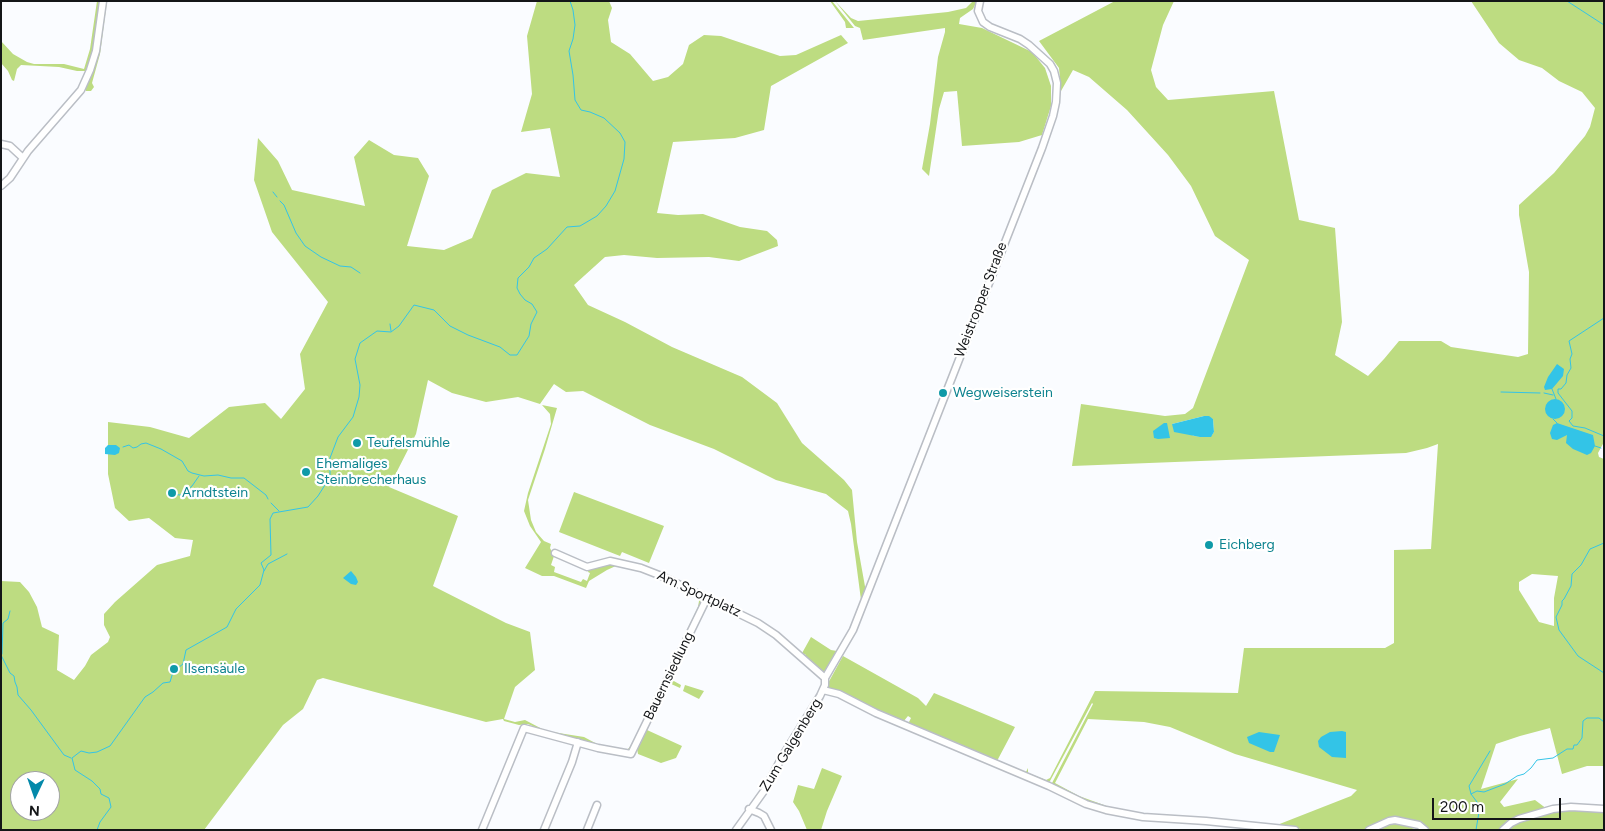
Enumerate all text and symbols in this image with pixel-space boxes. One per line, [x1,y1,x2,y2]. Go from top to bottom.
street label: Weistropper Straße [951,240,1011,360]
place label: Wegweiserstein [953,385,1053,401]
marker: Wegweiserstein [937,387,949,399]
place label: Teufelsmühle [367,435,450,451]
marker: Teufelsmühle [351,437,363,449]
place label: Ehemaliges Steinbrecherhaus [316,456,426,488]
marker: Ehemaliges Steinbrecherhaus [300,466,312,478]
place label: Arndtstein [182,485,248,501]
marker: Arndtstein [166,487,178,499]
place label: Eichberg [1219,537,1275,553]
marker: Eichberg [1203,539,1215,551]
street label: Am Sportplatz [654,567,744,621]
street label: Bauernsiedlung [640,629,698,723]
place label: Ilsensäule [184,661,245,677]
marker: Ilsensäule [168,663,180,675]
street label: Zum Galgenberg [757,695,825,795]
north arrow [10,771,60,821]
scale bar [1435,788,1564,820]
text: 200 m [1440,798,1484,816]
text: N [28,802,40,819]

